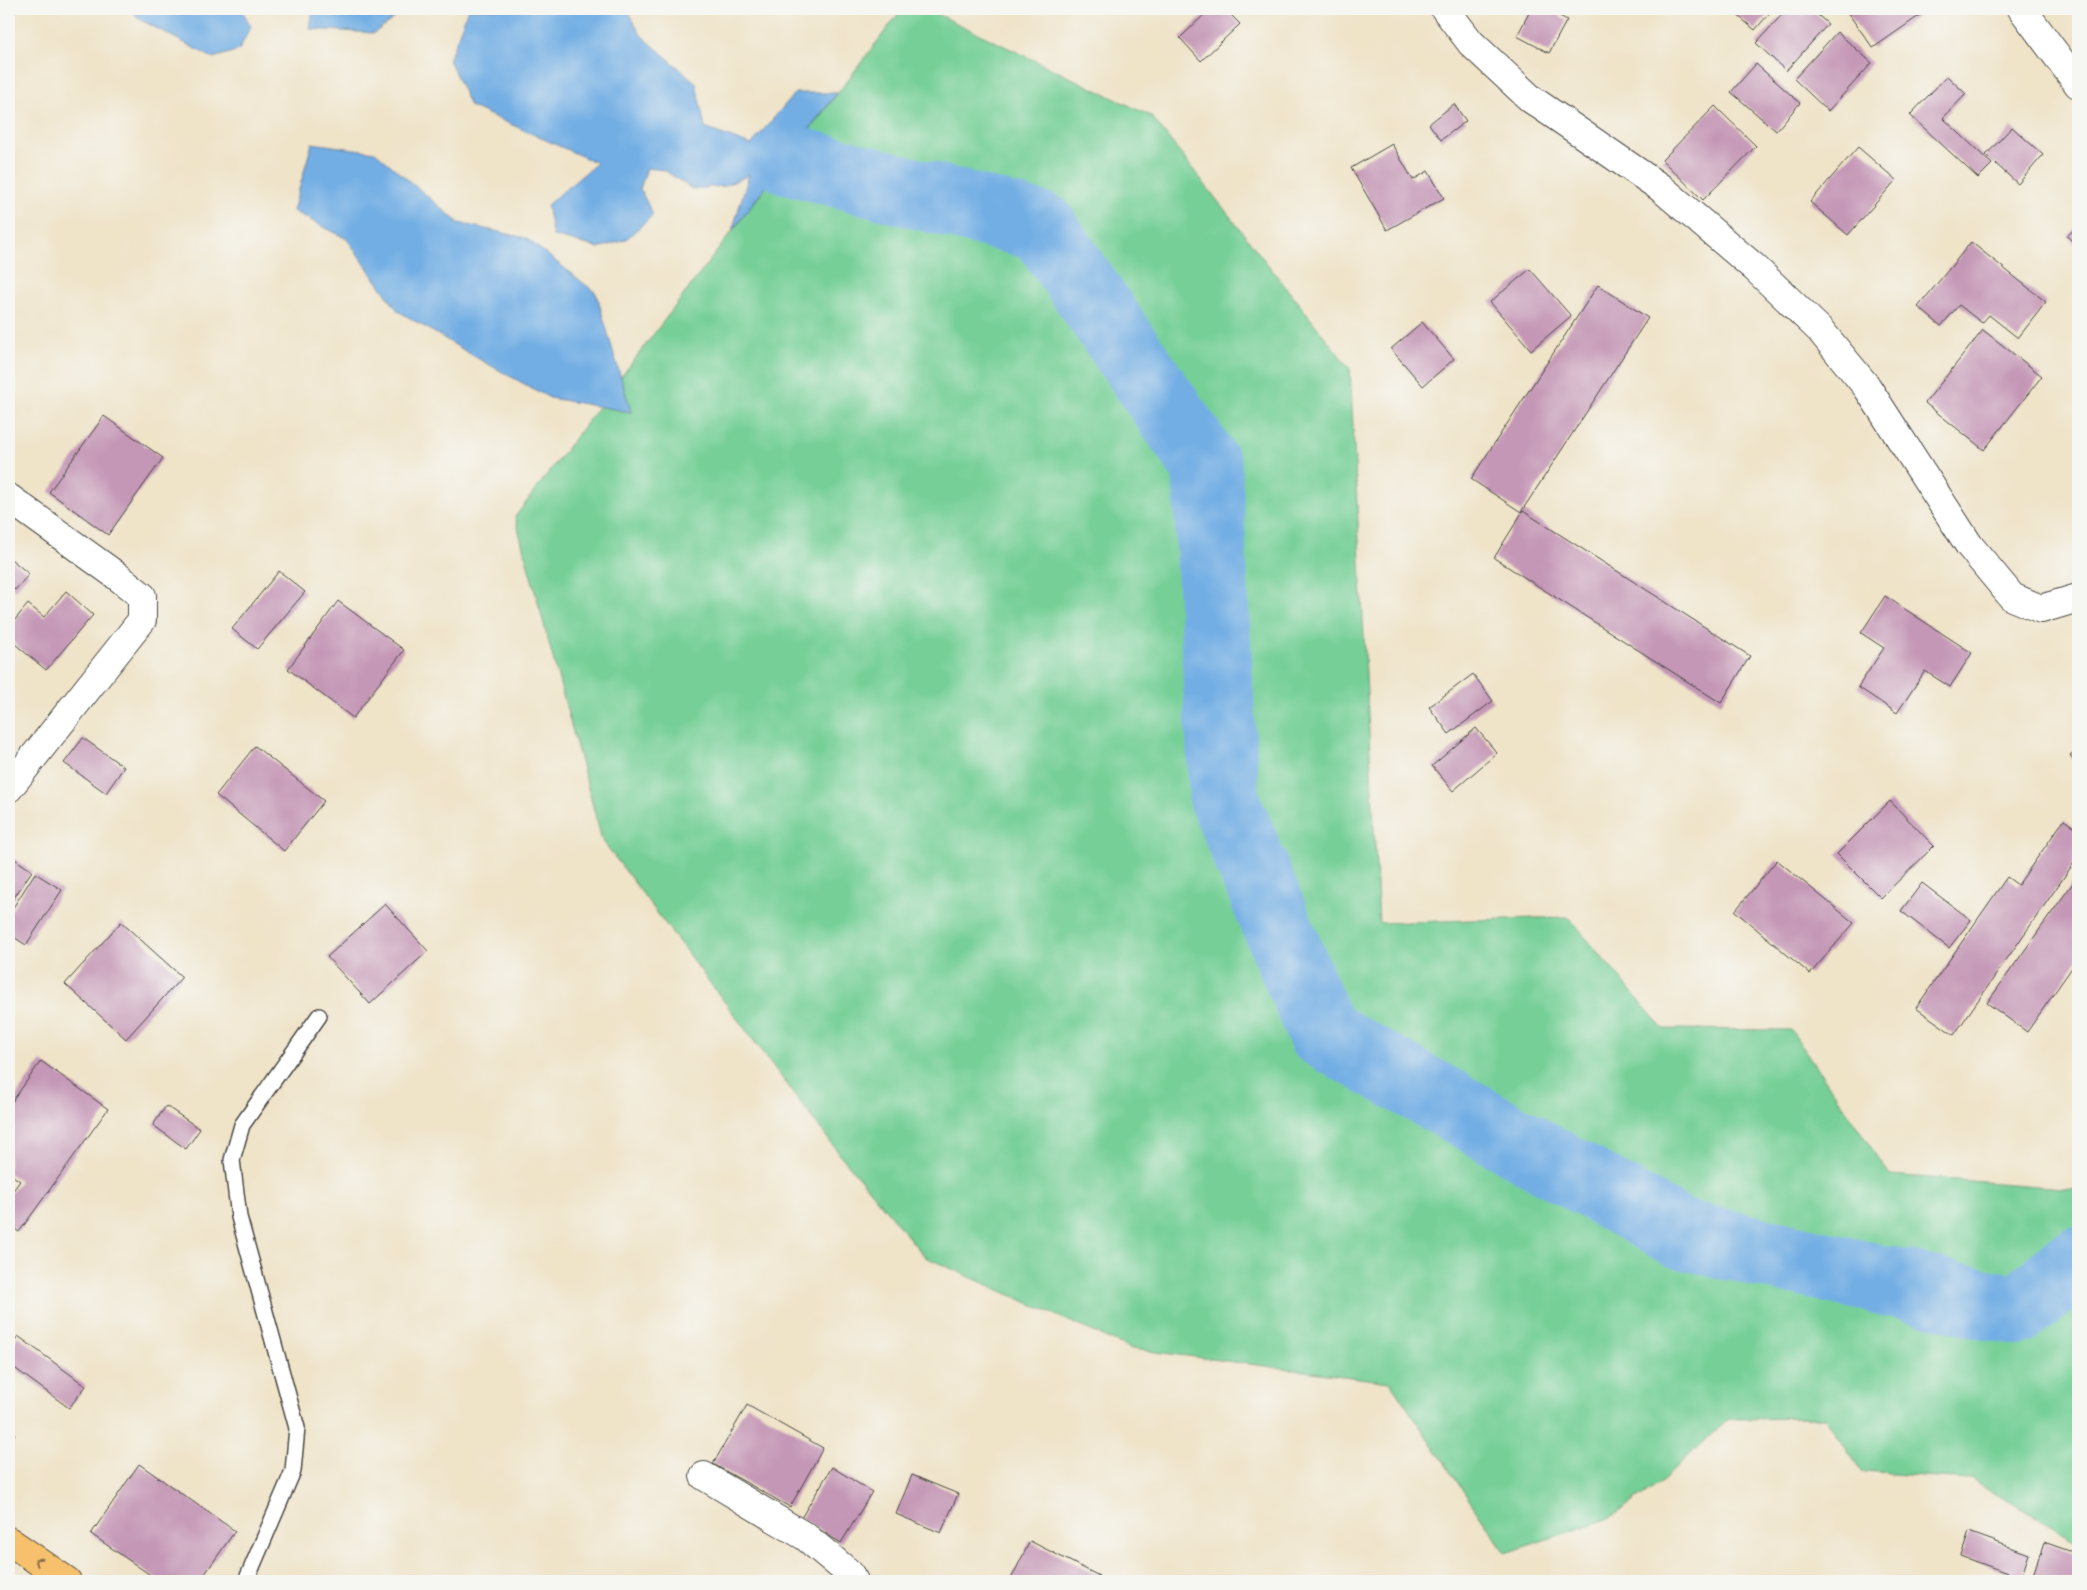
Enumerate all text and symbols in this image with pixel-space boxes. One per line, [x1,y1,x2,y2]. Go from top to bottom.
one-way arrow [34,1558,44,1567]

